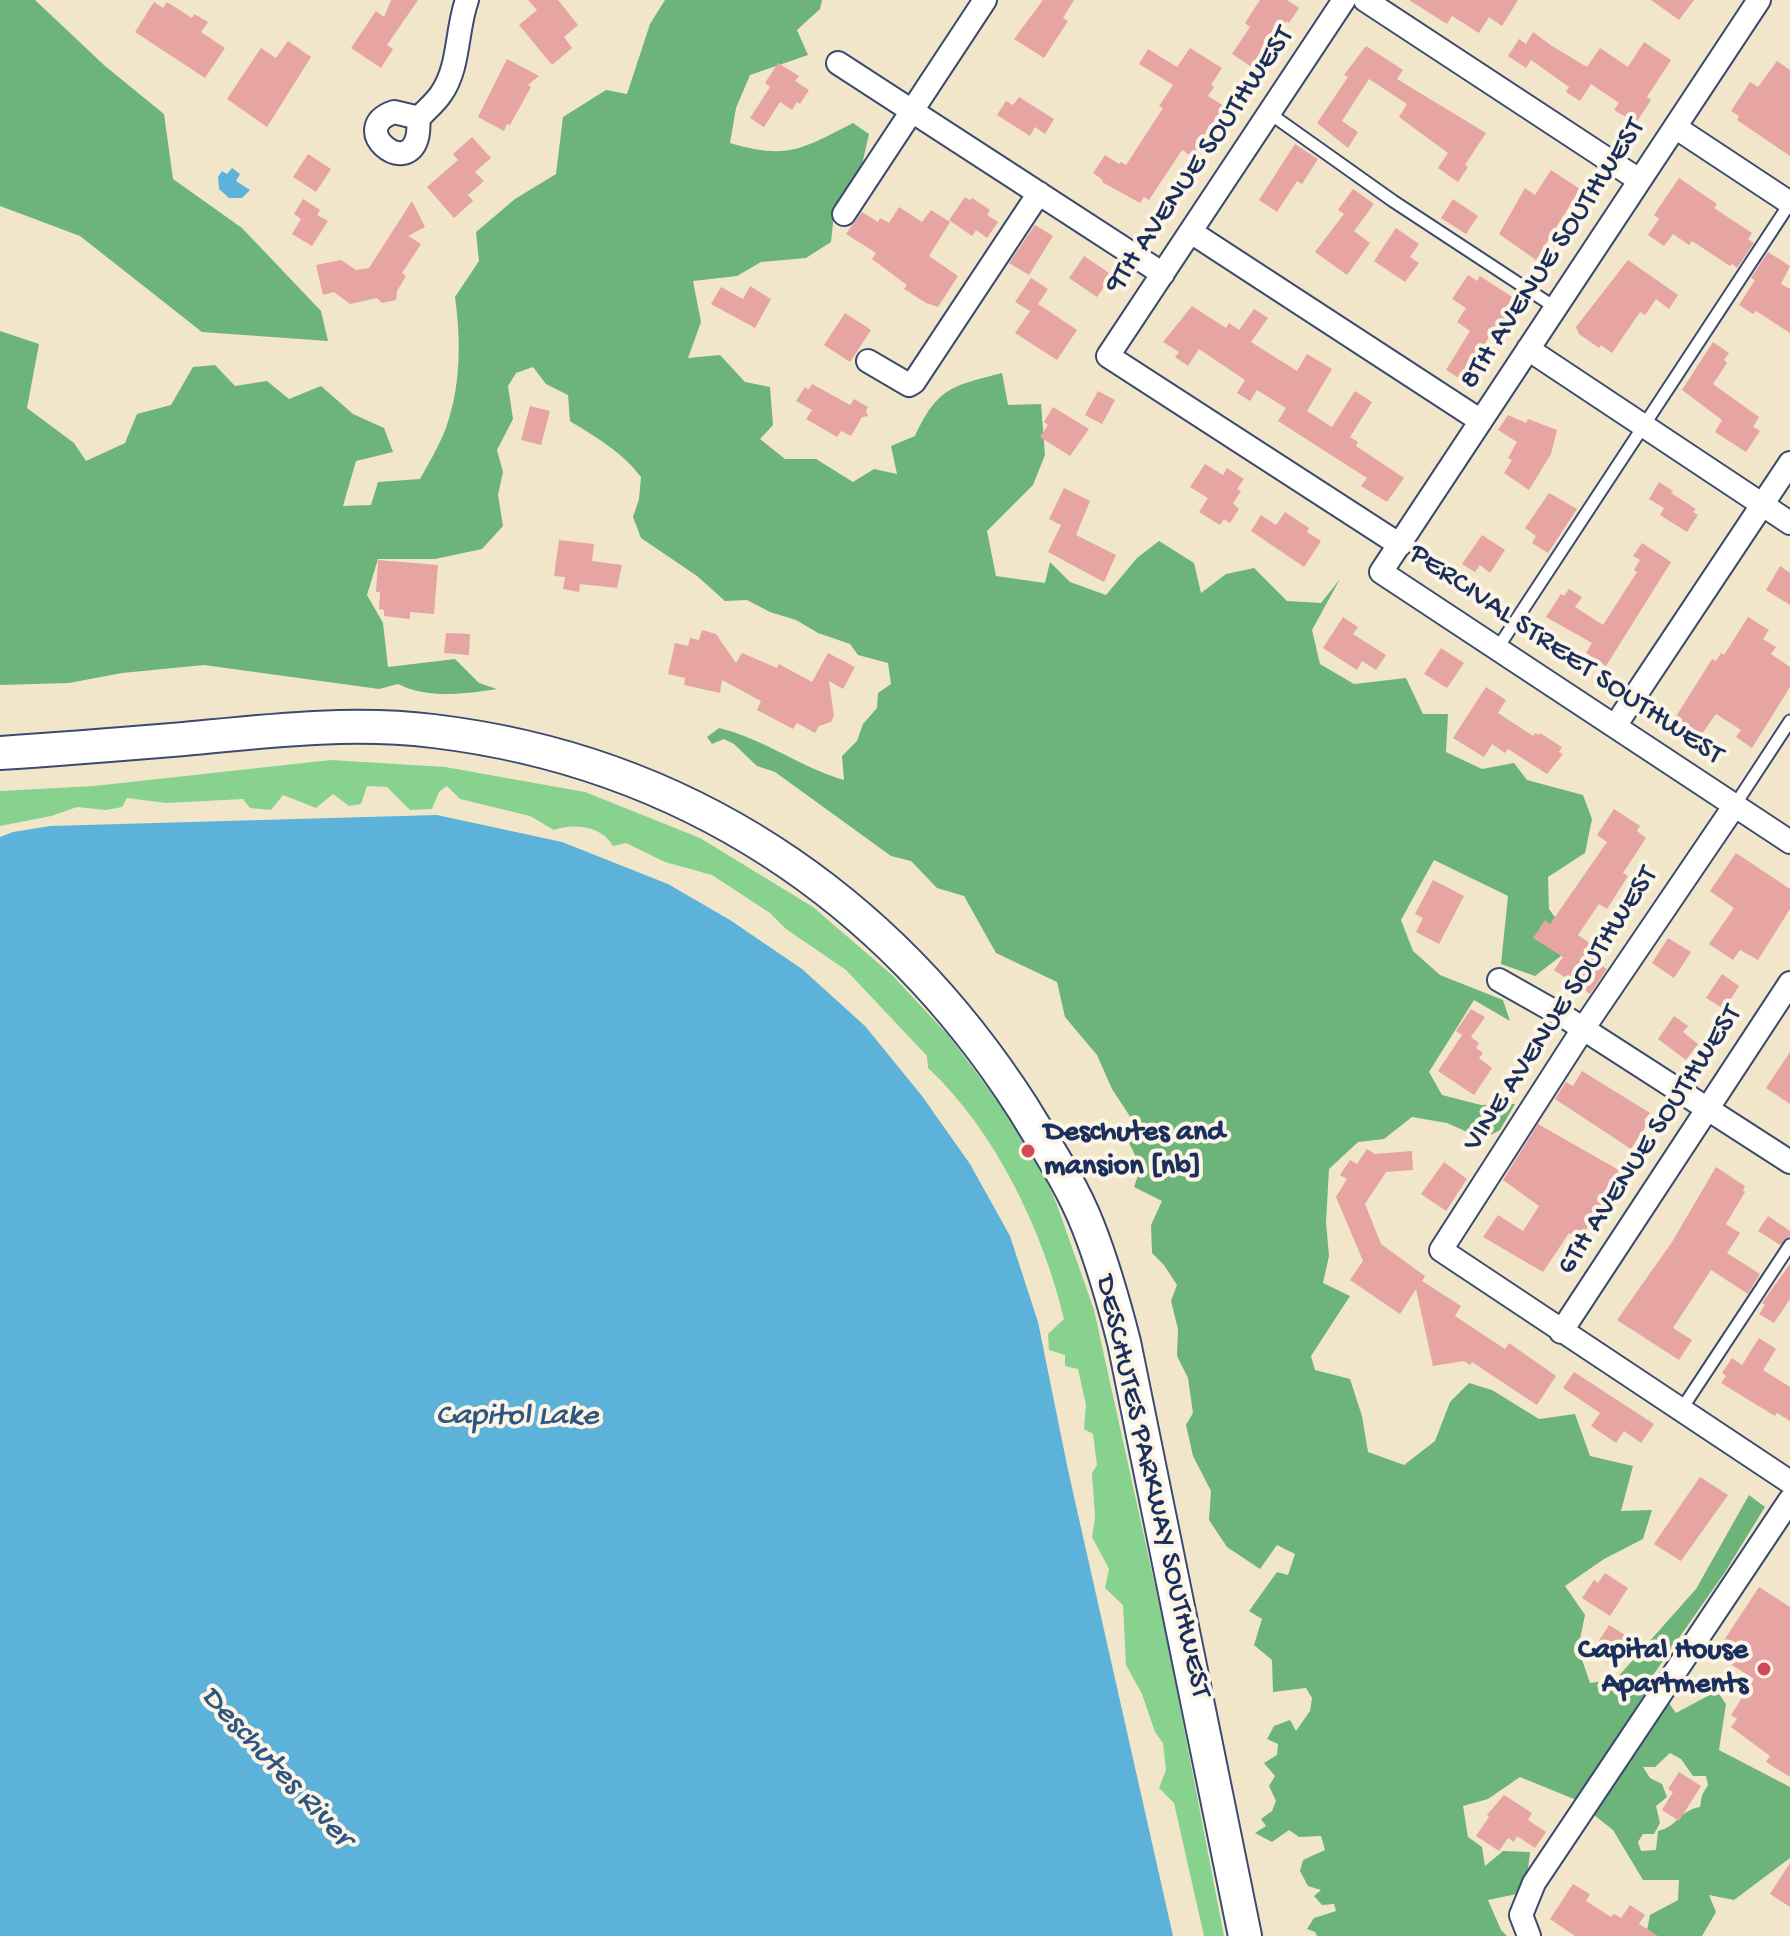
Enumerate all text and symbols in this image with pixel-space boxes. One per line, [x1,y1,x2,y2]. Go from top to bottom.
street label: 9TH AVENUE SOUTHWEST [1098,21,1304,301]
street label: 8TH AVENUE SOUTHWEST [1453,113,1655,397]
street label: PERCIVAL STREET SOUTHWEST [1401,537,1729,775]
street label: VINE AVENUE SOUTHWEST [1456,861,1668,1159]
street label: 6TH AVENUE SOUTHWEST [1550,999,1752,1283]
place label: Deschutes and mansion [nb] [1044,1116,1225,1186]
marker: Deschutes and mansion [nb] [1019,1142,1037,1160]
street label: DESCHUTES PARKWAY SOUTHWEST [1085,1272,1217,1702]
water label: Capitol Lake [436,1399,598,1437]
place label: Capital House Apartments [1578,1634,1748,1704]
marker: Capital House Apartments [1755,1660,1773,1678]
water label: Deschutes River [190,1679,360,1857]

